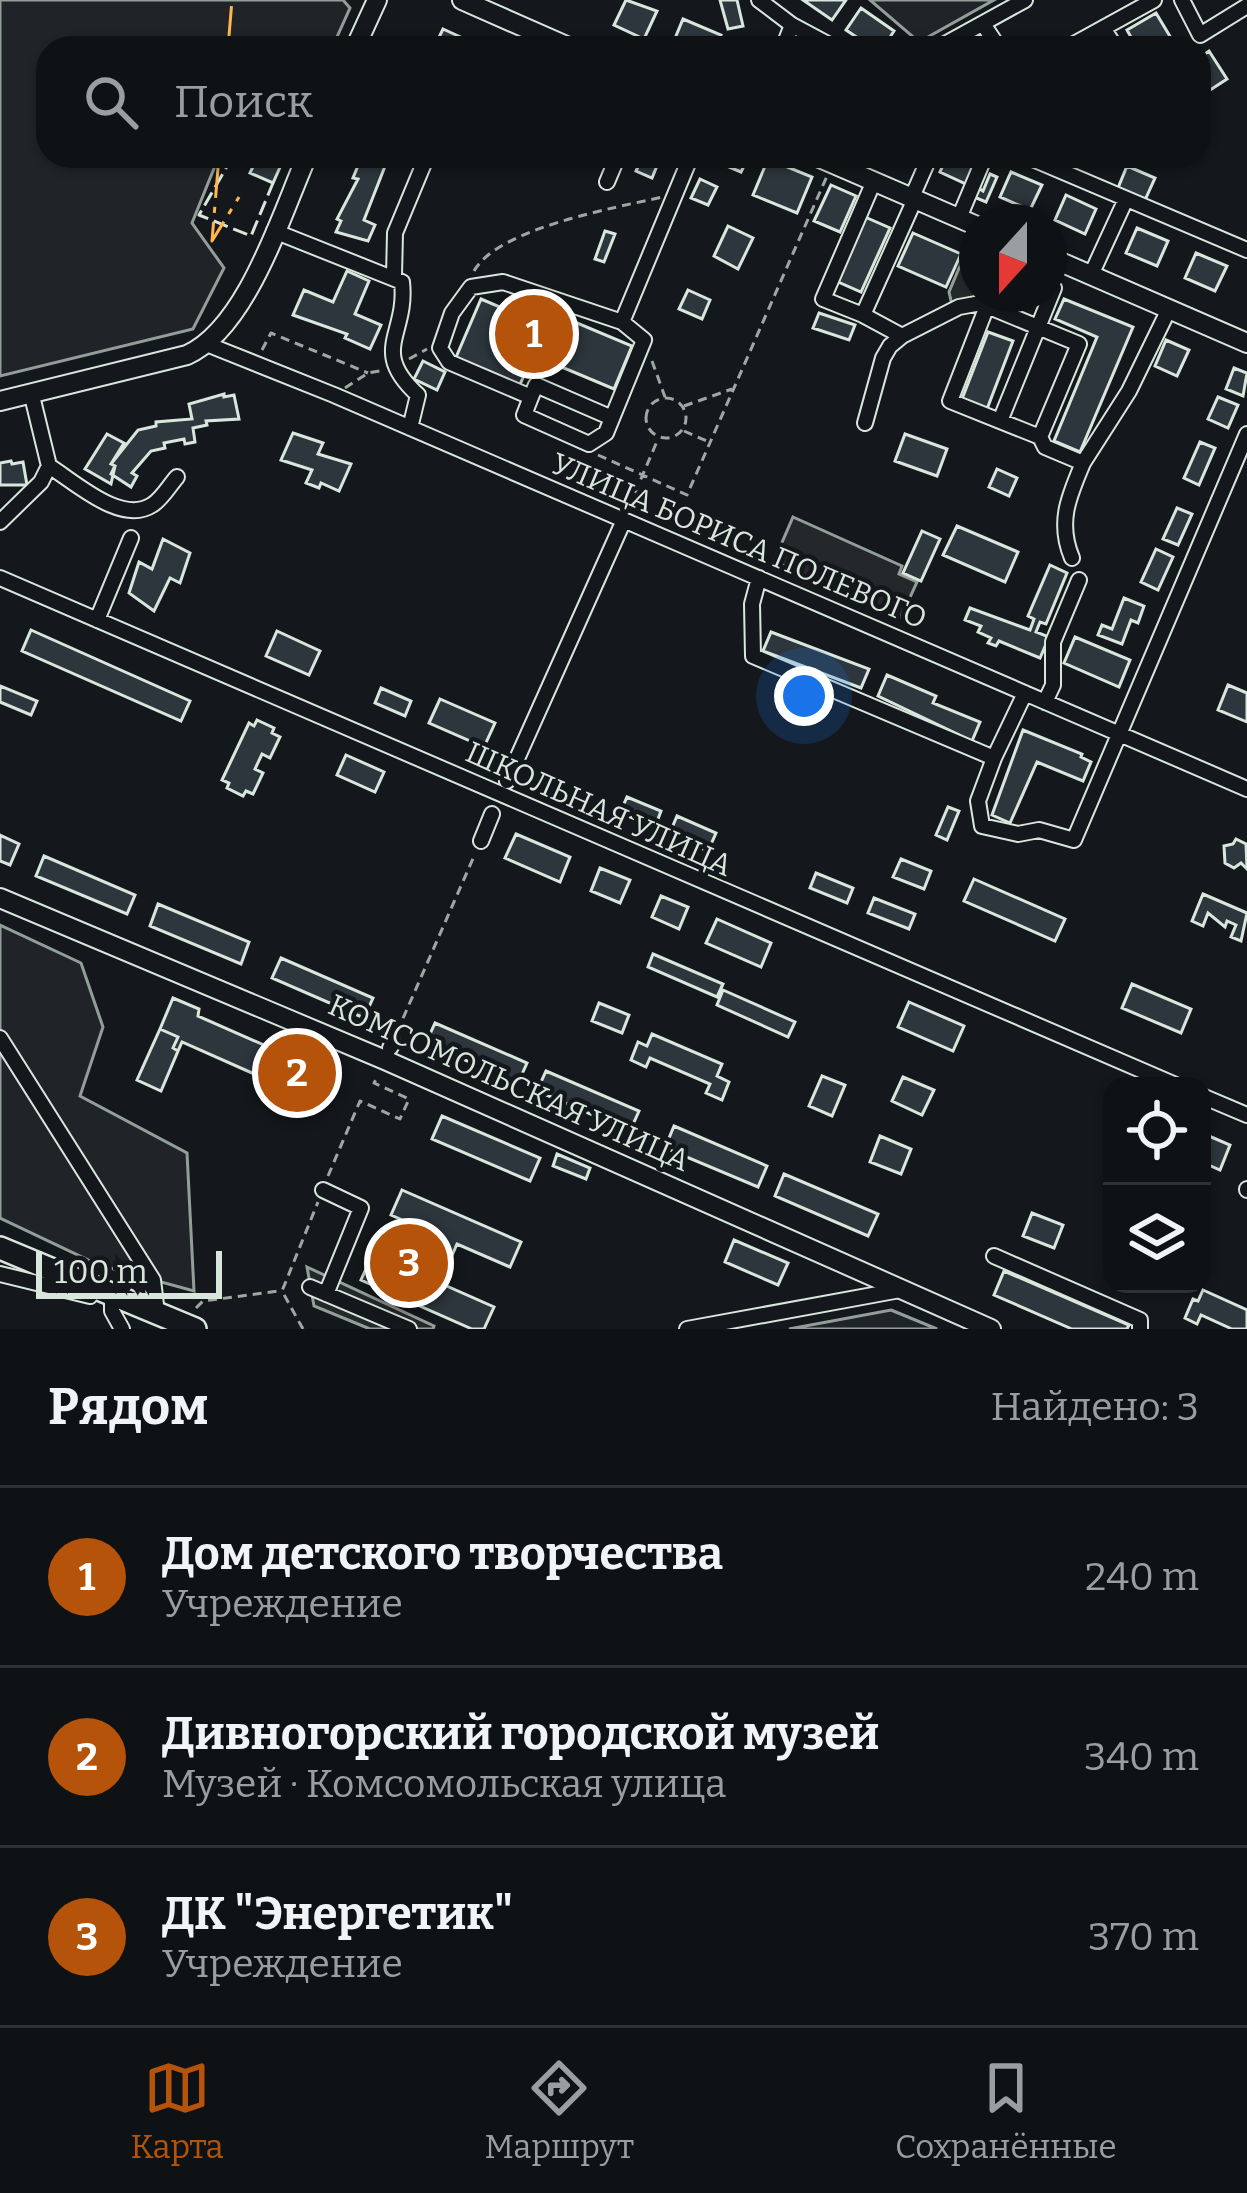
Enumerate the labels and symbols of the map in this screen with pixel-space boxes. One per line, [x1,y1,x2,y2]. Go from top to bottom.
north arrow [959,204,1067,312]
pin: 1 [495,289,573,379]
street label: УЛИЦА БОРИСА ПОЛЕВОГО [546,445,932,637]
your location [774,666,834,726]
street label: ШКОЛЬНАЯ УЛИЦА [460,734,738,884]
street label: КОМСОМОЛЬСКАЯ УЛИЦА [323,987,696,1179]
pin: 2 [258,1028,336,1118]
pin: 3 [370,1218,448,1308]
scale bar [36,1245,222,1298]

